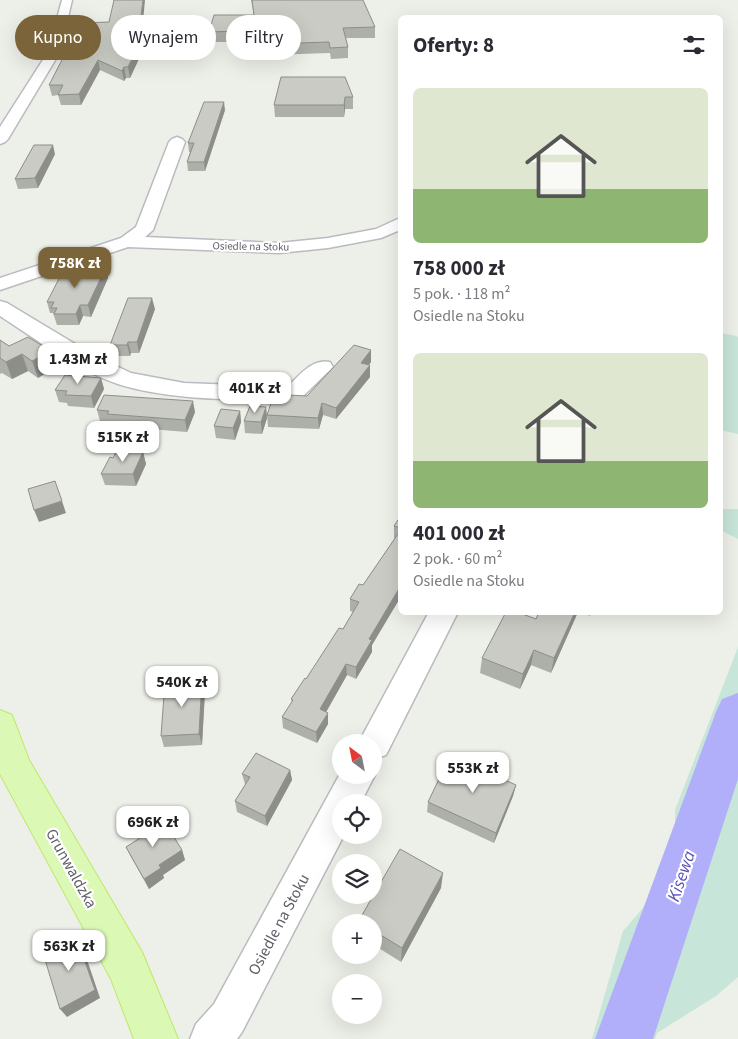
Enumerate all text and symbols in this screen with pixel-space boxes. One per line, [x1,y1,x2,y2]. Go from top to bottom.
chip: Kupno [15,15,101,60]
chip: Wynajem [111,15,216,60]
chip: Filtry [226,15,301,60]
text: Oferty: 8 [413,30,494,60]
icon: filters [680,31,708,59]
icon: home [516,121,606,211]
street label: Osiedle na Stoku [212,238,290,255]
pin: 758K zł [29,246,121,289]
text: 758K zł [49,252,101,274]
text: 758 000 zł [413,253,505,283]
text: 5 pok. · 118 m² [413,283,510,305]
text: Osiedle na Stoku [413,305,525,327]
pin: 1.43M zł [26,342,130,385]
text: 1.43M zł [49,348,107,370]
pin: 401K zł [209,372,301,414]
text: 401K zł [229,377,281,399]
icon: home [516,386,606,476]
pin: 515K zł [77,420,169,463]
text: 515K zł [97,426,149,448]
text: 401 000 zł [413,518,505,548]
text: 2 pok. · 60 m² [413,548,502,570]
text: Osiedle na Stoku [413,570,525,592]
pin: 540K zł [136,666,228,708]
text: 540K zł [156,671,208,693]
north arrow [332,734,382,784]
map controls [332,734,382,1024]
pin: 553K zł [427,752,519,794]
text: 553K zł [447,757,499,779]
button: locate [332,794,382,844]
pin: 696K zł [107,806,199,848]
text: 696K zł [127,811,179,833]
street label: Grunwaldzka [40,825,102,912]
water label: Kisewa [661,847,702,905]
button: layers [332,854,382,904]
street label: Osiedle na Stoku [243,870,315,979]
button: + [332,914,382,964]
pin: 563K zł [23,930,115,972]
text: 563K zł [43,935,95,957]
button: − [332,974,382,1024]

